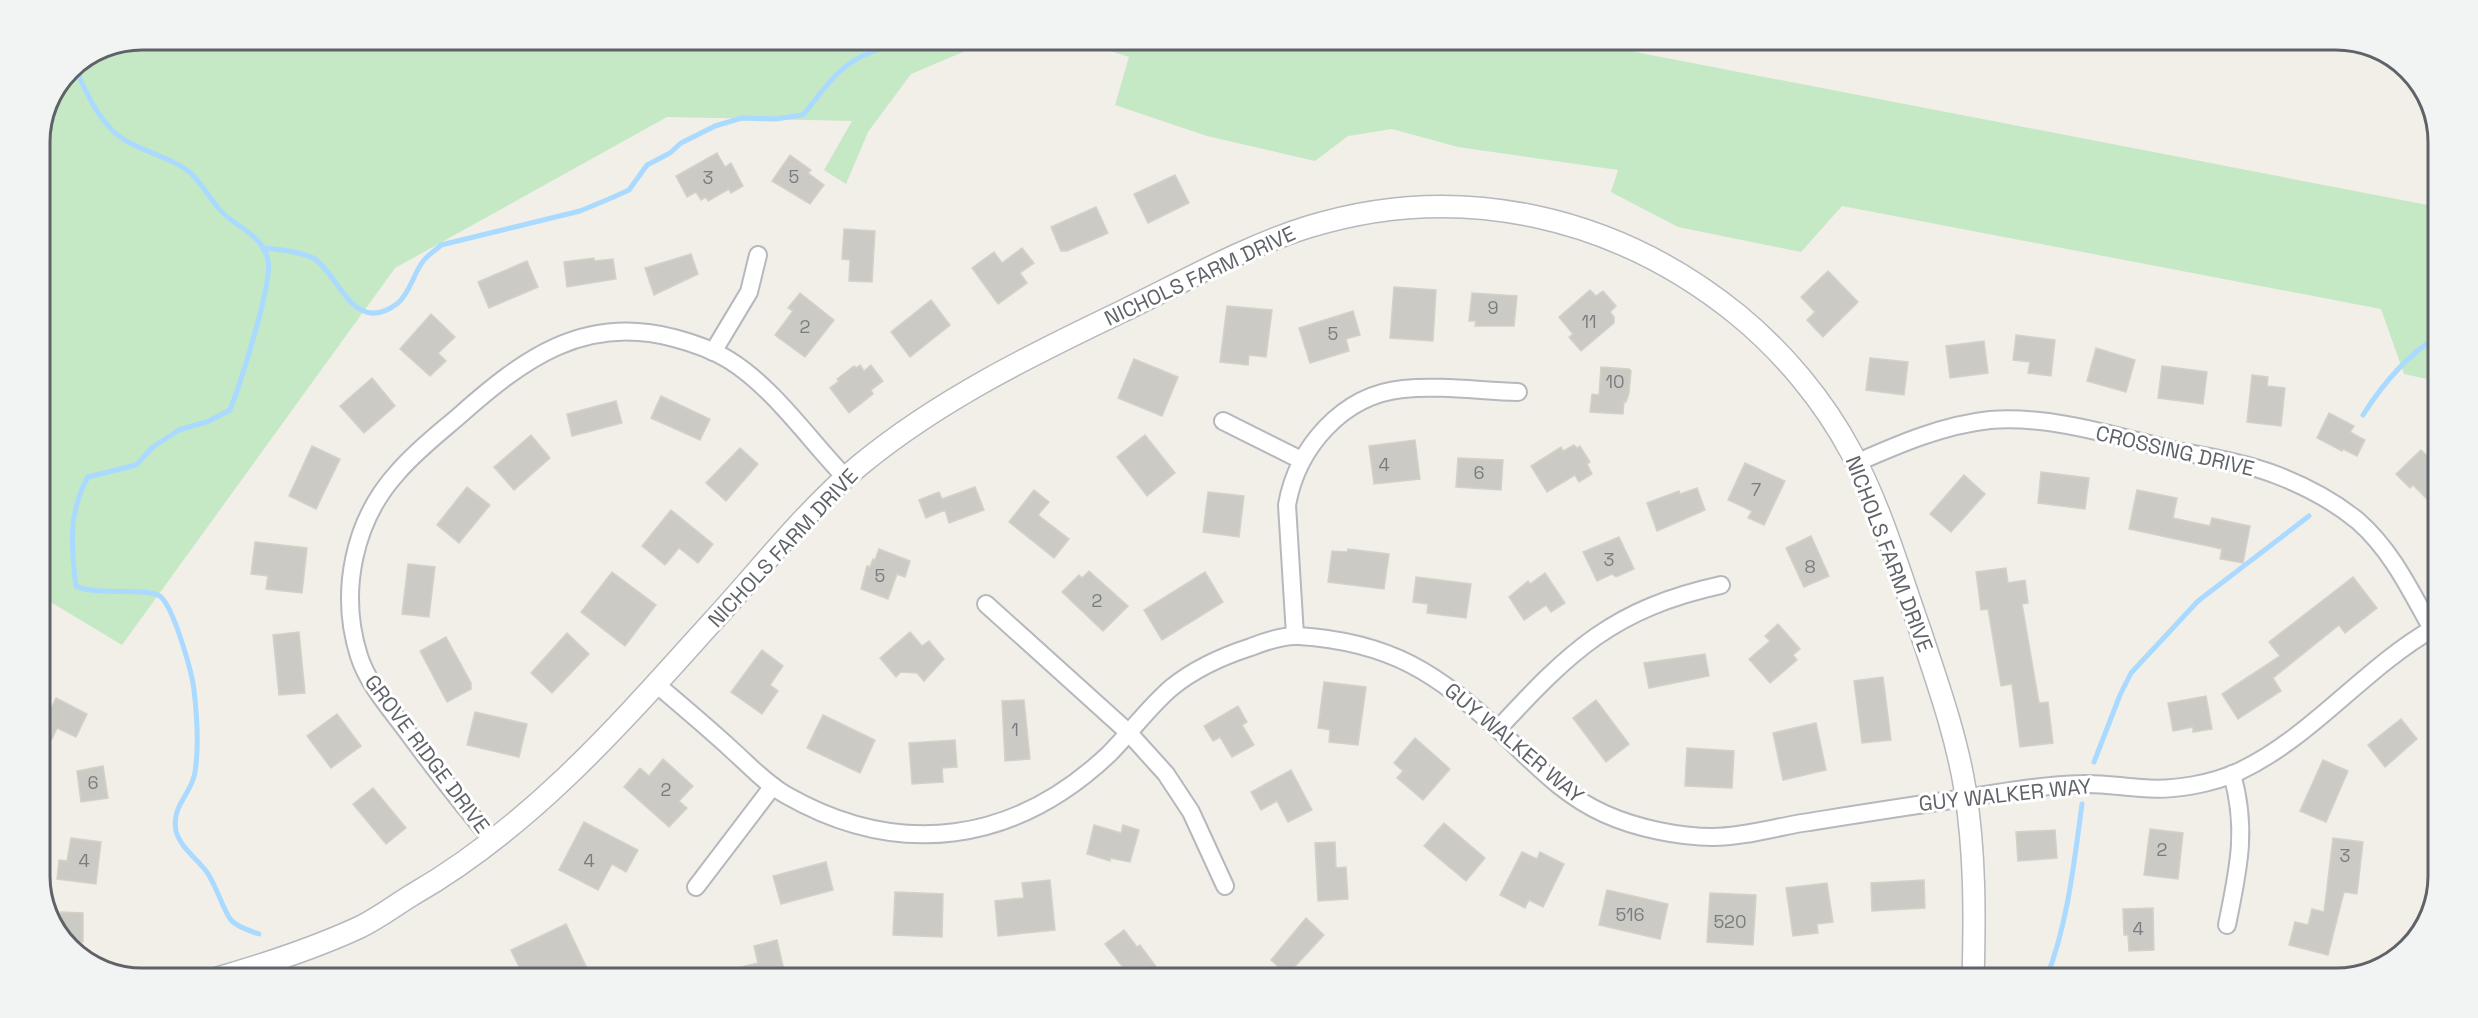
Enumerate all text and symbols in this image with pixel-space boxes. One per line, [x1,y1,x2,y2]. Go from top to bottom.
house number: 5 [789,165,799,188]
house number: 3 [703,166,713,189]
street label: NICHOLS FARM DRIVE [1100,219,1300,332]
house number: 9 [1487,296,1499,319]
house number: 11 [1581,310,1597,333]
house number: 2 [800,315,810,338]
house number: 5 [1328,322,1338,345]
house number: 10 [1605,370,1625,393]
street label: CROSSING DRIVE [2093,419,2257,482]
street label: NICHOLS FARM DRIVE [1840,452,1939,656]
house number: 4 [1378,453,1390,476]
house number: 6 [1473,461,1485,484]
street label: NICHOLS FARM DRIVE [702,462,863,633]
house number: 7 [1751,478,1761,501]
house number: 3 [1604,548,1614,571]
house number: 8 [1804,555,1816,578]
house number: 5 [875,564,885,587]
house number: 2 [1092,589,1102,612]
street label: GROVE RIDGE DRIVE [359,669,496,838]
street label: GUY WALKER WAY [1439,676,1590,809]
house number: 1 [1011,718,1019,741]
house number: 6 [87,771,99,794]
street label: GUY WALKER WAY [1917,772,2093,817]
house number: 2 [661,778,671,801]
house number: 2 [2157,838,2167,861]
house number: 3 [2340,844,2350,867]
house number: 4 [78,849,90,872]
house number: 4 [583,849,595,872]
house number: 516 [1615,903,1645,926]
house number: 520 [1713,910,1747,933]
house number: 4 [2132,917,2144,940]

